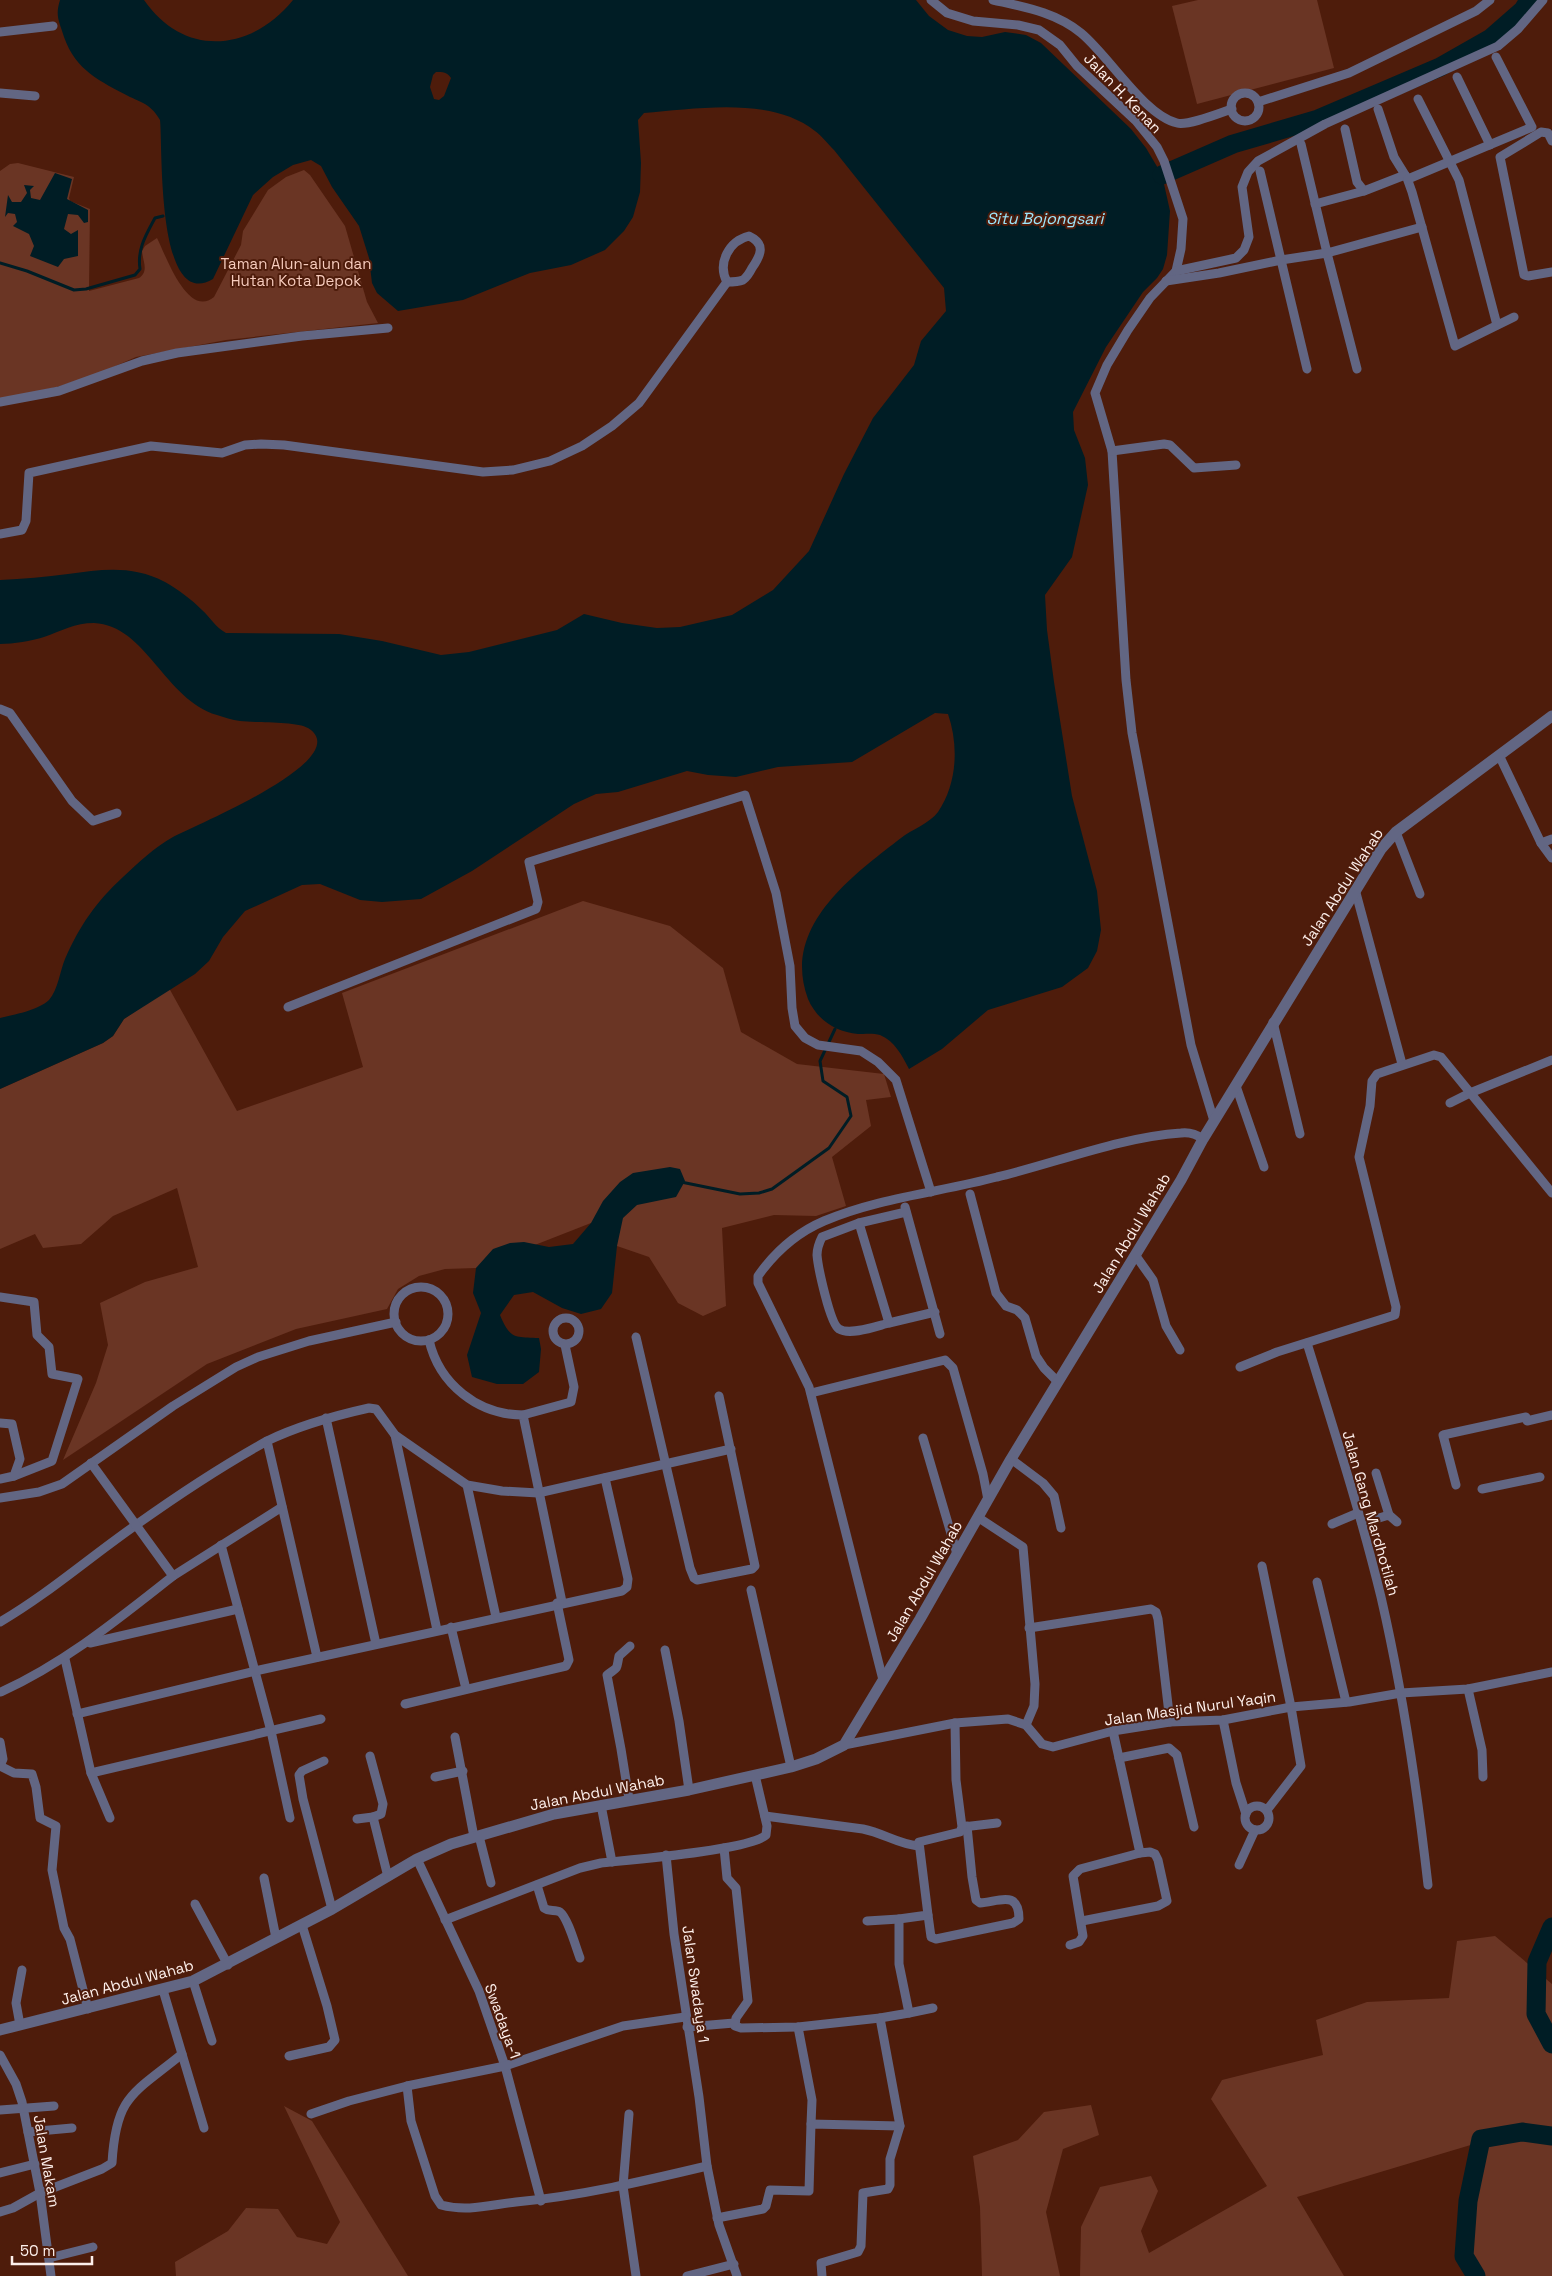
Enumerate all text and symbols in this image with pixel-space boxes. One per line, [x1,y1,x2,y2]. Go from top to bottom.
street label: Jalan H. Kenan [1080,49,1166,137]
water label: Situ Bojongsari [987,208,1106,229]
park label: Taman Alun-alun dan Hutan Kota Depok [221,254,371,290]
street label: Jalan Abdul Wahab [1297,824,1387,950]
street label: Jalan Abdul Wahab [1088,1169,1174,1297]
street label: Jalan Gang Mardhotilah [1338,1428,1404,1598]
street label: Jalan Abdul Wahab [882,1517,966,1645]
street label: Jalan Masjid Nurul Yaqin [1103,1687,1277,1729]
street label: Jalan Abdul Wahab [528,1770,666,1814]
street label: Jalan Swadaya 1 [678,1924,714,2044]
street label: Jalan Abdul Wahab [58,1955,196,2009]
street label: Swadaya-1 [481,1981,525,2061]
street label: Jalan Makam [30,2113,64,2209]
scale bar [12,2234,92,2266]
text: 50 m [20,2241,55,2260]

